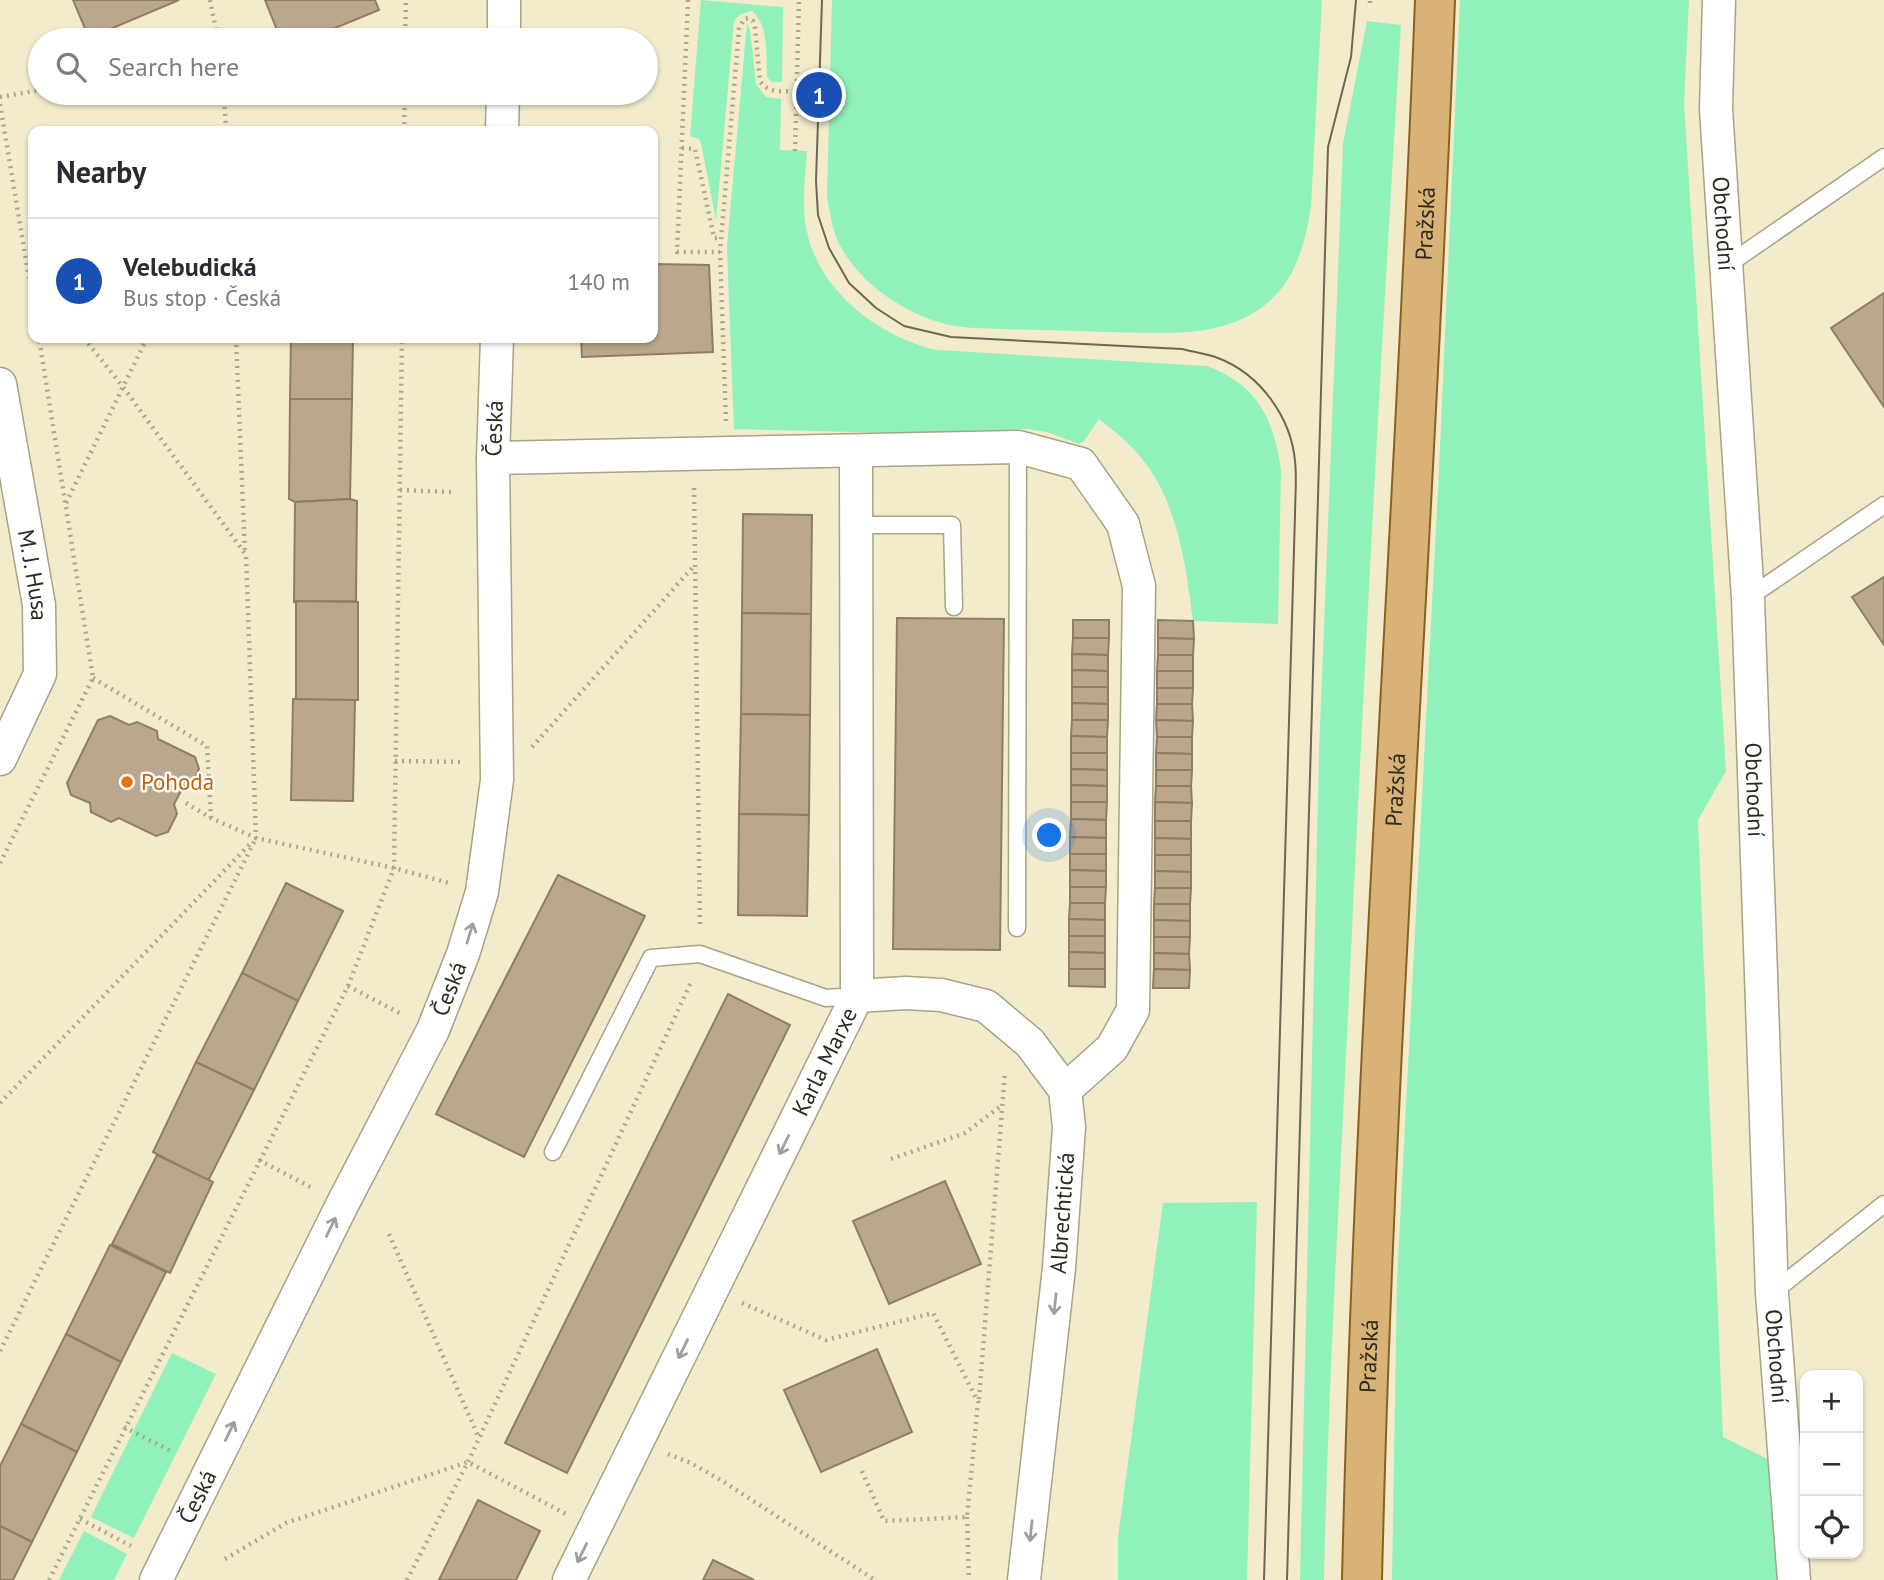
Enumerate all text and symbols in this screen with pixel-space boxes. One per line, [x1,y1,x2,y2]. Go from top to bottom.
search box [28,28,658,105]
icon: search [52,48,90,86]
text: Search here [108,50,239,83]
pin: 1 [796,69,842,121]
text: Nearby [56,152,146,191]
street label: Obchodní [1706,176,1742,272]
street label: Pražská [1409,186,1441,261]
text: Velebudická [123,250,257,283]
text: 1 [72,267,86,296]
text: 140 m [568,267,630,296]
text: Bus stop · Česká [123,283,281,312]
street label: Česká [478,400,509,457]
street label: M. J. Husa [12,527,55,621]
street label: Obchodní [1739,742,1771,838]
street label: Pražská [1379,752,1411,827]
place label: Pohoda [141,767,214,796]
marker: Pohoda [119,774,135,790]
your location [1032,818,1066,852]
one-way arrow [464,922,477,944]
street label: Česká [425,957,473,1020]
street label: Karla Marxe [785,1002,863,1120]
one-way arrow [776,1134,790,1155]
street label: Albrechtická [1043,1151,1080,1275]
one-way arrow [325,1217,339,1238]
one-way arrow [1048,1292,1061,1315]
street label: Obchodní [1759,1308,1795,1405]
street label: Pražská [1352,1319,1384,1393]
one-way arrow [675,1338,689,1359]
map controls [1800,1370,1863,1559]
button: + [1800,1370,1863,1433]
one-way arrow [224,1421,238,1442]
button: − [1800,1433,1863,1496]
street label: Česká [171,1465,222,1528]
button: locate [1800,1496,1863,1559]
one-way arrow [1024,1519,1037,1541]
one-way arrow [575,1542,589,1563]

